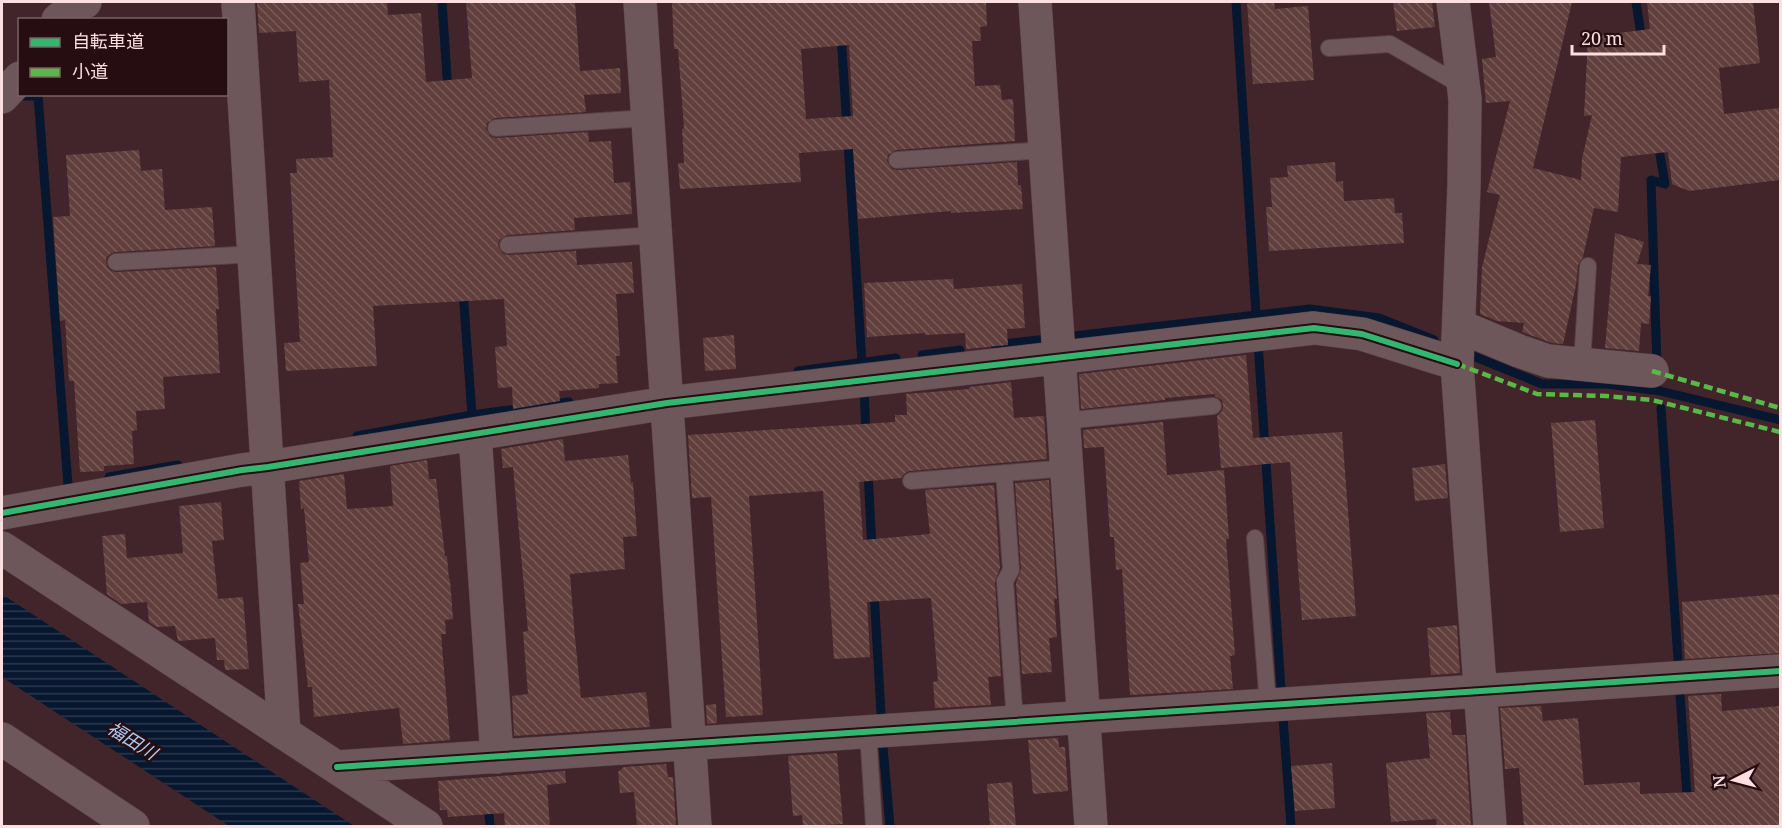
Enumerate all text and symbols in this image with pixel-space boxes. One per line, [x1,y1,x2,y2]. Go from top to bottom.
legend [18,18,228,96]
scale bar [1572,18,1664,56]
text: 20 m [1581,26,1623,50]
text: 自転車道 [72,29,144,53]
text: 小道 [72,59,108,83]
water label: 福田川 [103,716,163,766]
north arrow [1704,750,1764,810]
text: N [1707,774,1731,789]

